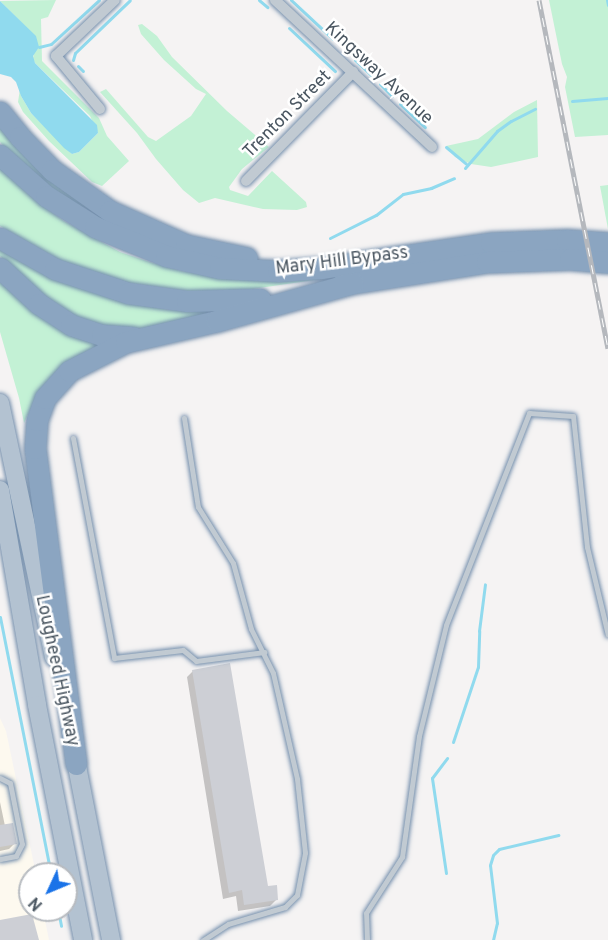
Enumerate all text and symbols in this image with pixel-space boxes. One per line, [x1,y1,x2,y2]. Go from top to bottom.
street label: Kingsway Avenue [319,18,437,130]
street label: Trenton Street [239,66,337,164]
street label: Mary Hill Bypass [275,243,409,281]
street label: Lougheed Highway [29,593,83,749]
north arrow [18,862,78,922]
text: N [25,892,48,914]

